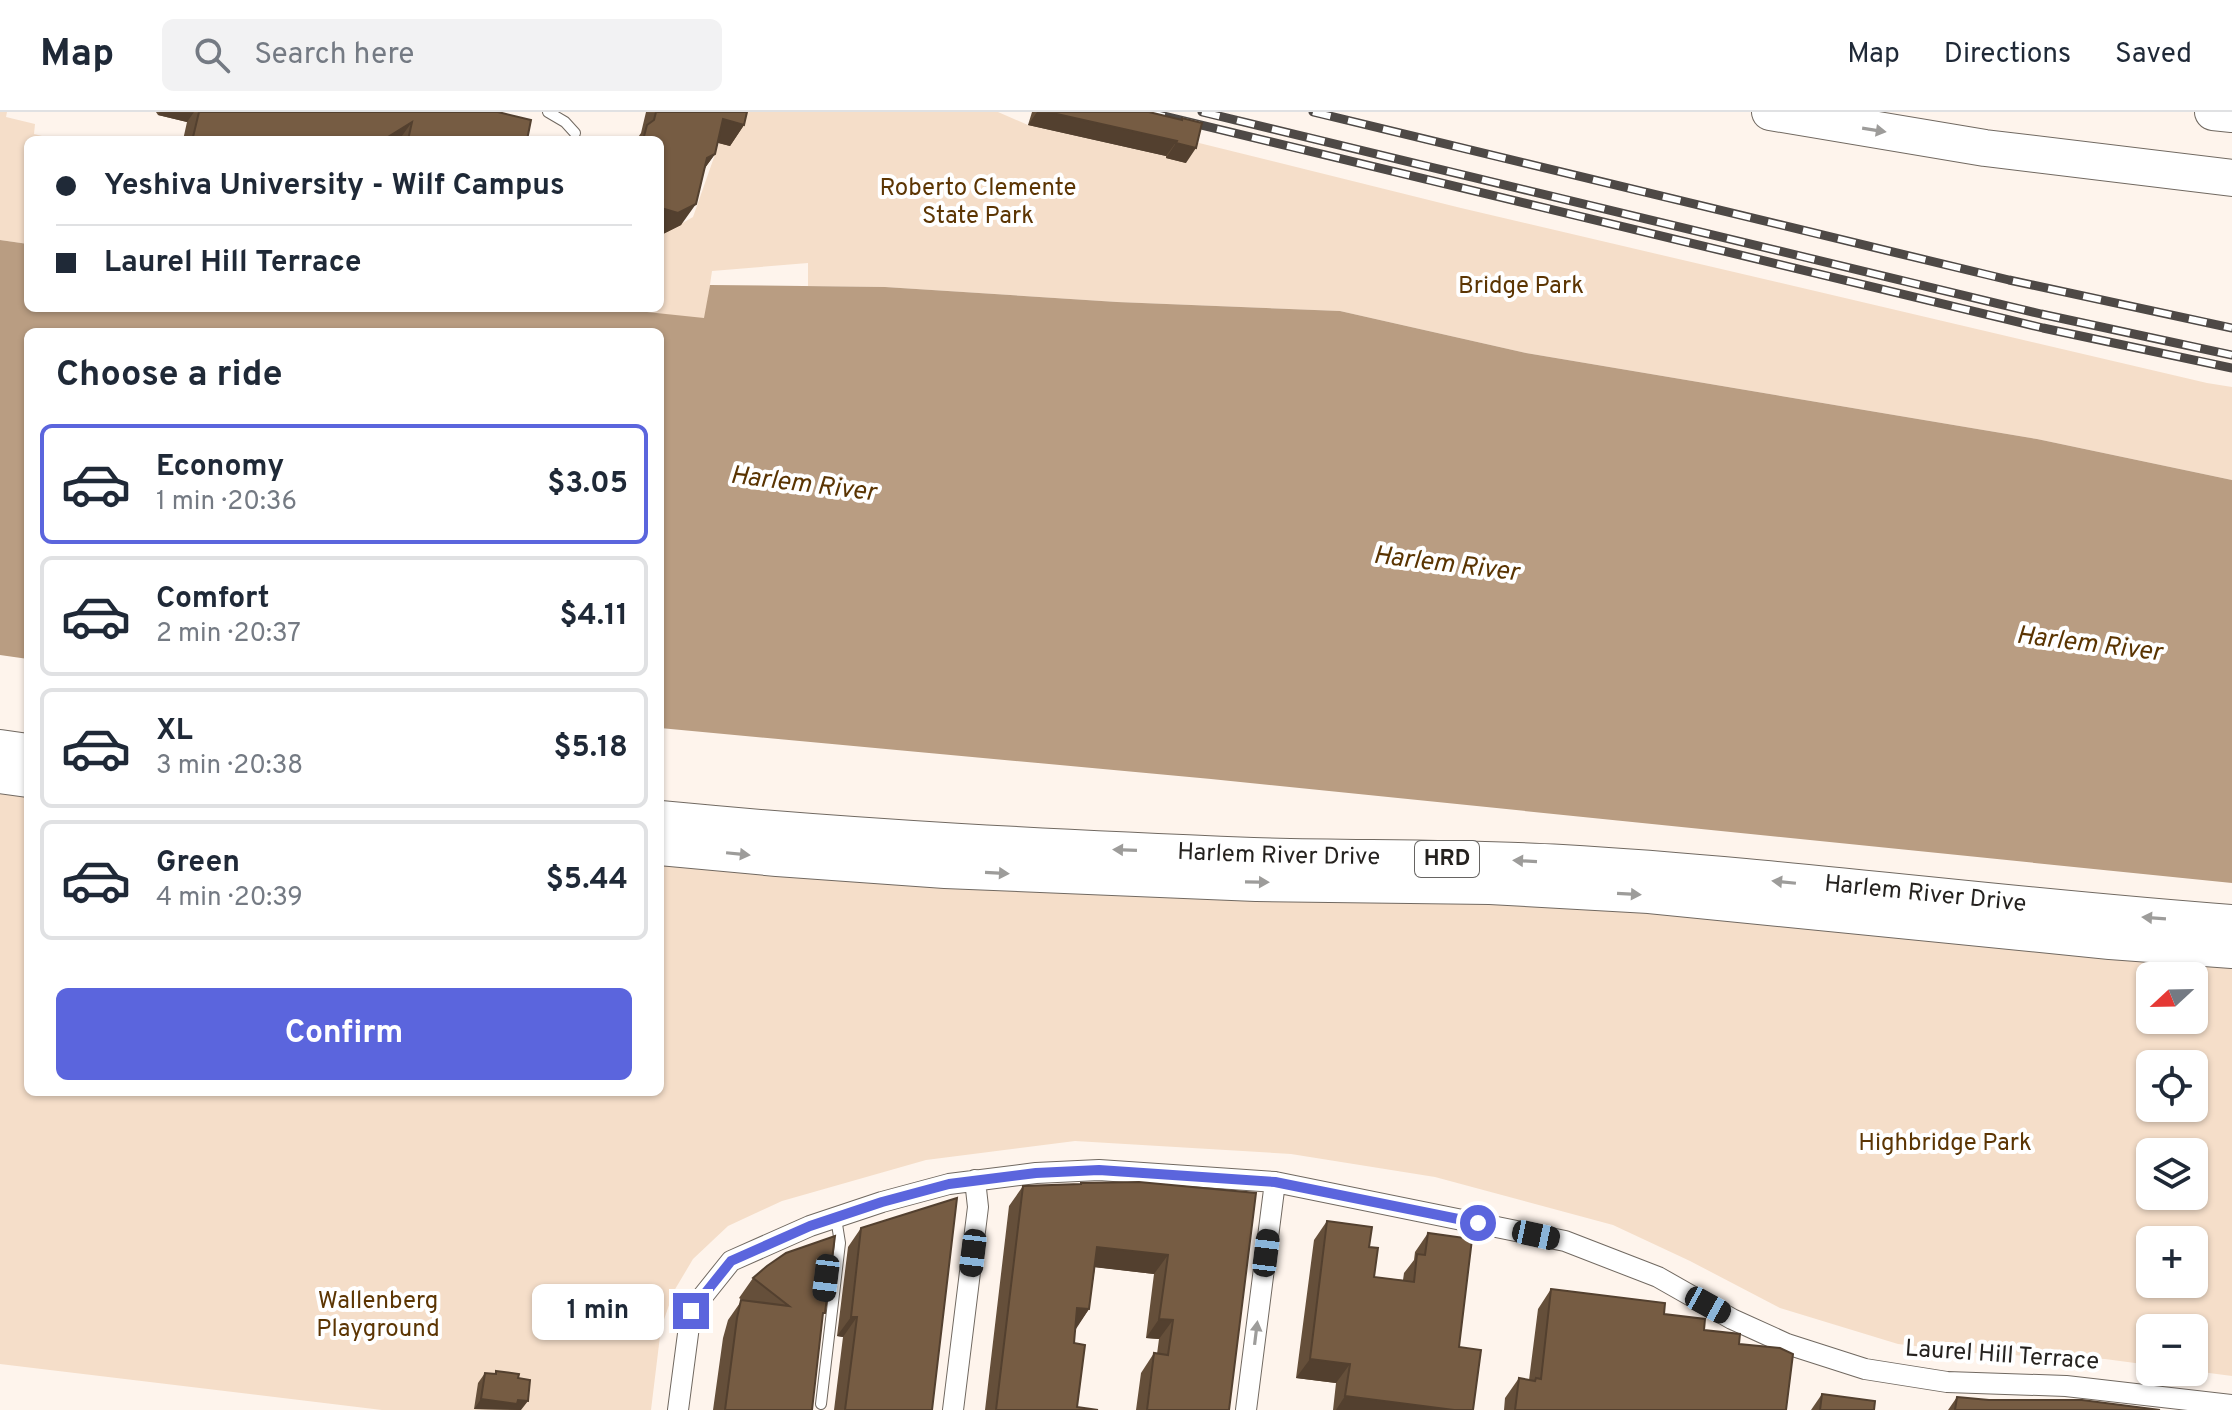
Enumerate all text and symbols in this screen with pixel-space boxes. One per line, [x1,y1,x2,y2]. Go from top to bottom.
search box [162,19,722,91]
text: Map [40,31,114,80]
icon: search [190,33,234,77]
text: Search here [254,37,414,74]
text: Map [1847,37,1900,73]
text: Directions [1944,37,2071,73]
text: Saved [2115,37,2192,73]
one-way arrow [1862,124,1887,136]
text: Yeshiva University - Wilf Campus [104,168,565,205]
park label: Roberto Clemente State Park [879,174,1077,232]
text: Laurel Hill Terrace [104,245,362,282]
park label: Bridge Park [1458,272,1584,302]
text: Choose a ride [56,353,282,399]
icon: car [60,448,132,520]
text: Economy [156,449,284,486]
water label: Harlem River [728,460,880,511]
text: $3.05 [547,466,628,503]
text: 1 min · 20:36 [156,486,297,519]
water label: Harlem River [1371,540,1523,591]
icon: car [60,580,132,652]
text: Comfort [156,581,269,618]
text: $4.11 [559,598,628,635]
text: 2 min · 20:37 [156,618,301,651]
water label: Harlem River [2014,620,2166,671]
icon: car [60,712,132,784]
text: XL [156,713,193,750]
text: $5.18 [553,730,628,767]
text: 3 min · 20:38 [156,750,303,783]
street label: Harlem River Drive [1177,838,1380,873]
road number: HRD [1415,841,1479,877]
icon: car [60,844,132,916]
one-way arrow [1112,844,1137,857]
text: Green [156,845,240,882]
one-way arrow [726,848,751,861]
one-way arrow [1512,854,1537,867]
text: $5.44 [546,862,628,899]
one-way arrow [985,866,1010,879]
street label: Harlem River Drive [1823,870,2028,920]
one-way arrow [1771,875,1796,888]
one-way arrow [1245,876,1270,889]
text: 4 min · 20:39 [156,882,303,915]
one-way arrow [1617,888,1642,901]
one-way arrow [2141,911,2166,924]
north arrow [2136,962,2208,1034]
map controls [2136,962,2208,1386]
button: Confirm [56,988,632,1080]
button: locate [2136,1050,2208,1122]
park label: Highbridge Park [1858,1129,2032,1159]
button: layers [2136,1138,2208,1210]
route start [1460,1205,1496,1241]
car [1510,1218,1562,1252]
button: + [2136,1226,2208,1298]
car [958,1228,988,1278]
car [1251,1228,1281,1278]
car [811,1253,841,1303]
callout: 1 min [531,1283,663,1339]
car [1681,1283,1735,1327]
park label: Wallenberg Playground [316,1287,440,1345]
route end [673,1293,709,1329]
text: 1 min [567,1295,629,1328]
button: − [2136,1314,2208,1386]
one-way arrow [1250,1320,1263,1345]
street label: Laurel Hill Terrace [1904,1334,2100,1378]

